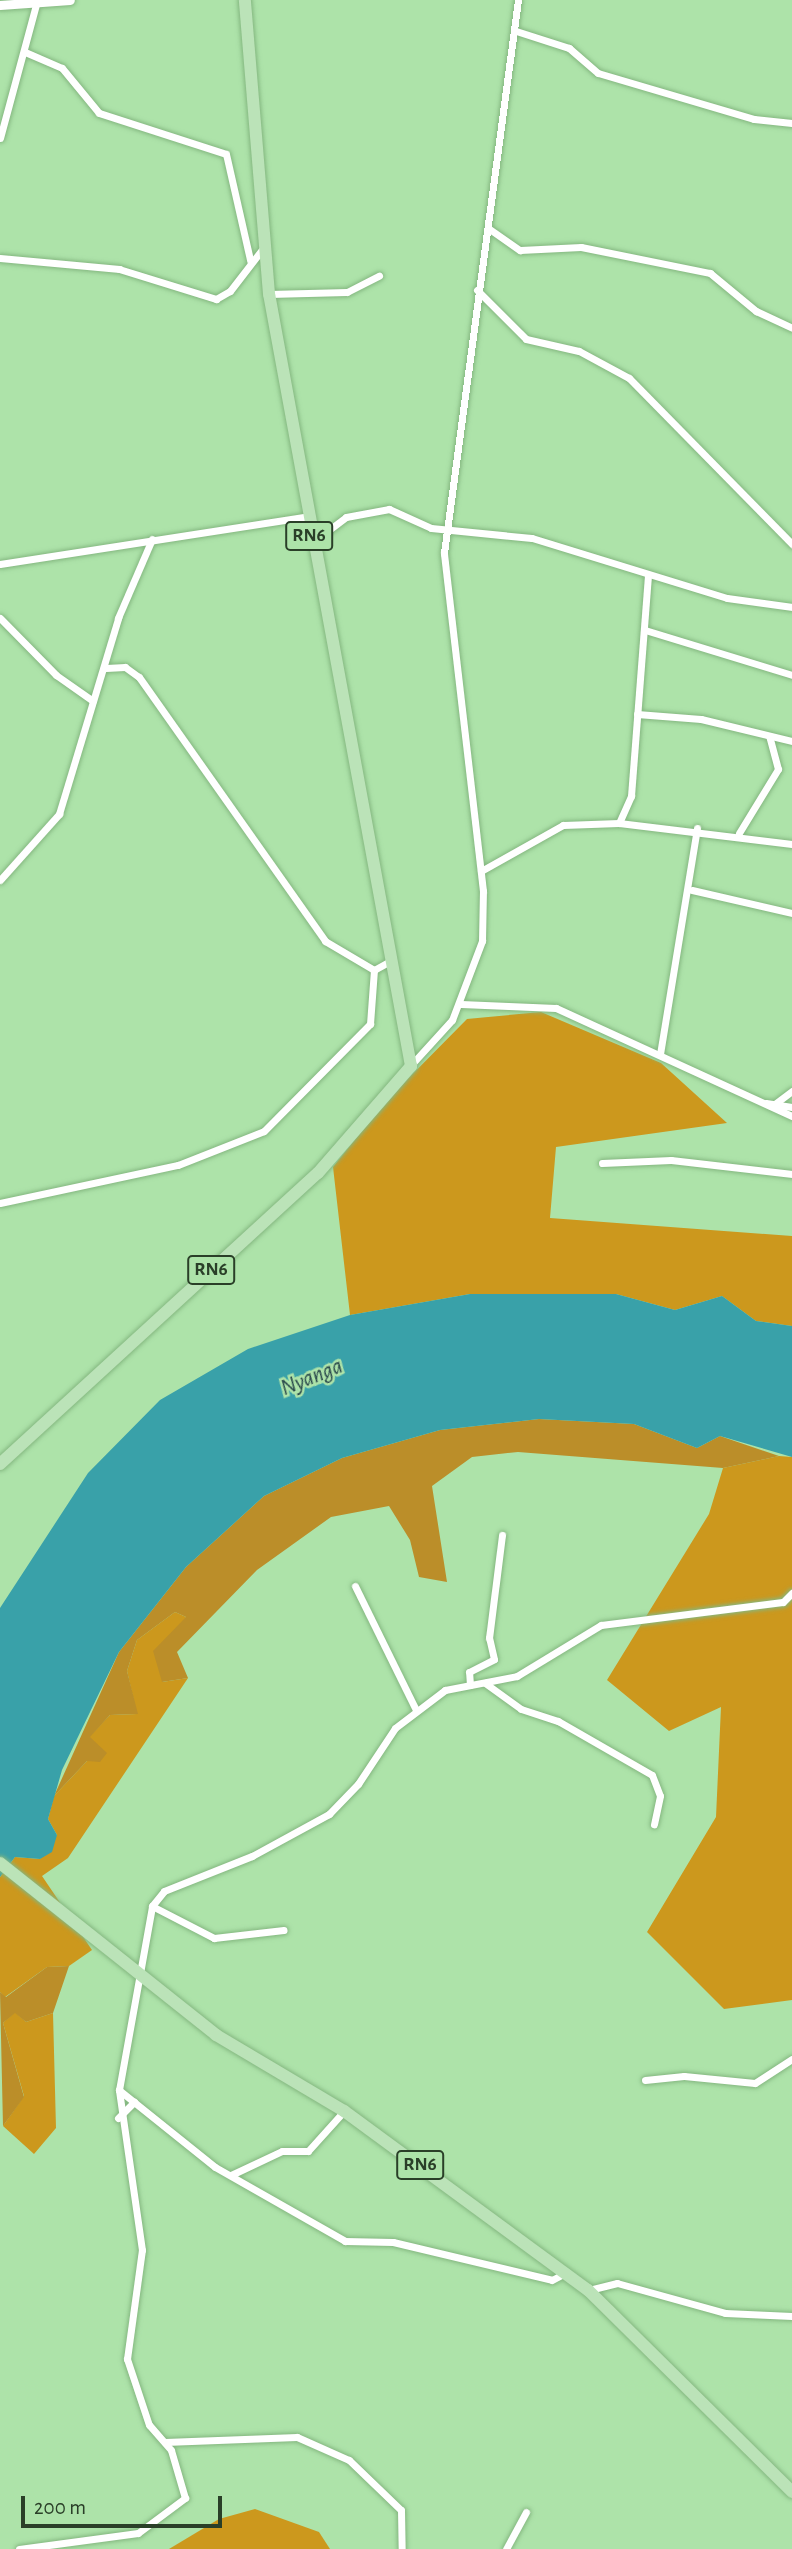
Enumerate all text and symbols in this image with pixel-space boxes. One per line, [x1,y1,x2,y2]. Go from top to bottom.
road number: RN6 [284,520,334,552]
road number: RN6 [186,1254,235,1286]
water label: Nyanga [277,1353,347,1403]
road number: RN6 [396,2150,444,2180]
scale bar [24,2482,226,2526]
text: 200 m [34,2497,86,2518]

